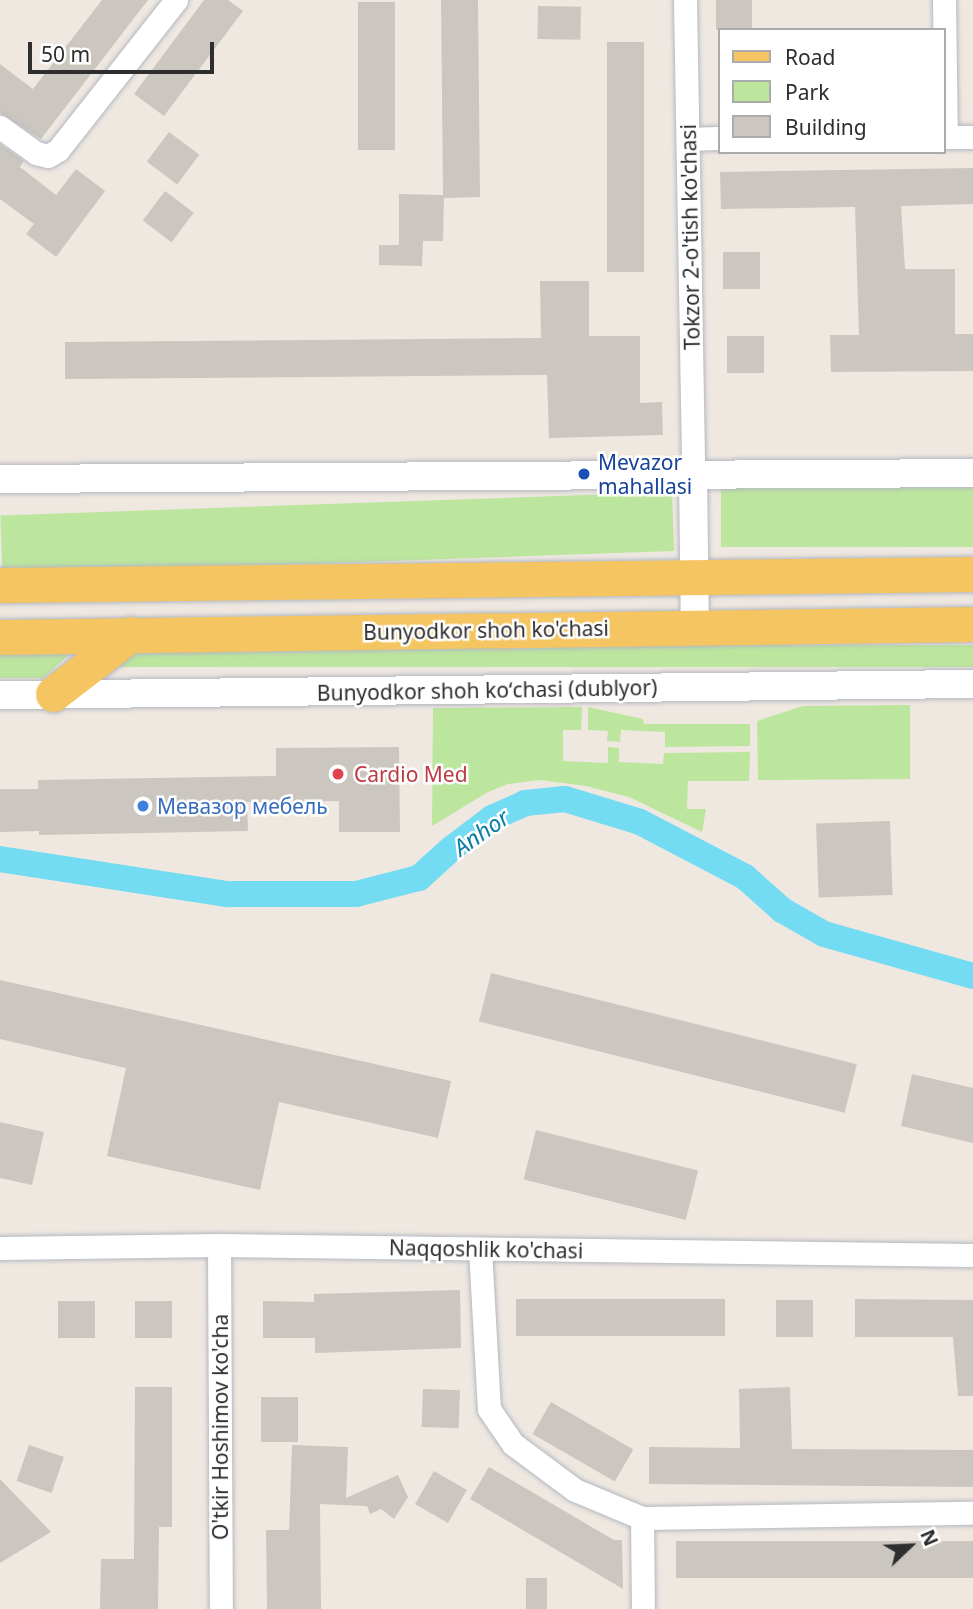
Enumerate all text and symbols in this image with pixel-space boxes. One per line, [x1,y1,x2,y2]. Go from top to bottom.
scale bar [32,28,217,72]
legend [718,28,945,154]
text: 50 m [41,40,90,68]
text: Road [785,43,835,71]
text: Park [785,78,829,106]
text: Building [785,113,867,141]
street label: Tokzor 2-o'tish ko'chasi [675,124,705,350]
place label: Mevazor mahallasi [598,449,692,499]
marker: Mevazor mahallasi [576,466,592,482]
street label: Bunyodkor shoh ko'chasi [363,615,609,645]
street label: Bunyodkor shoh koʻchasi (dublyor) [317,674,657,706]
place label: Cardio Med [354,761,468,787]
marker: Cardio Med [328,764,348,784]
place label: Мевазор мебель [157,793,328,819]
marker: Мевазор мебель [135,798,151,814]
water label: Anhor [448,803,514,861]
street label: Naqqoshlik ko'chasi [389,1235,583,1263]
street label: O'tkir Hoshimov ko'cha [207,1314,233,1540]
north arrow [875,1511,945,1581]
text: N [914,1526,944,1550]

